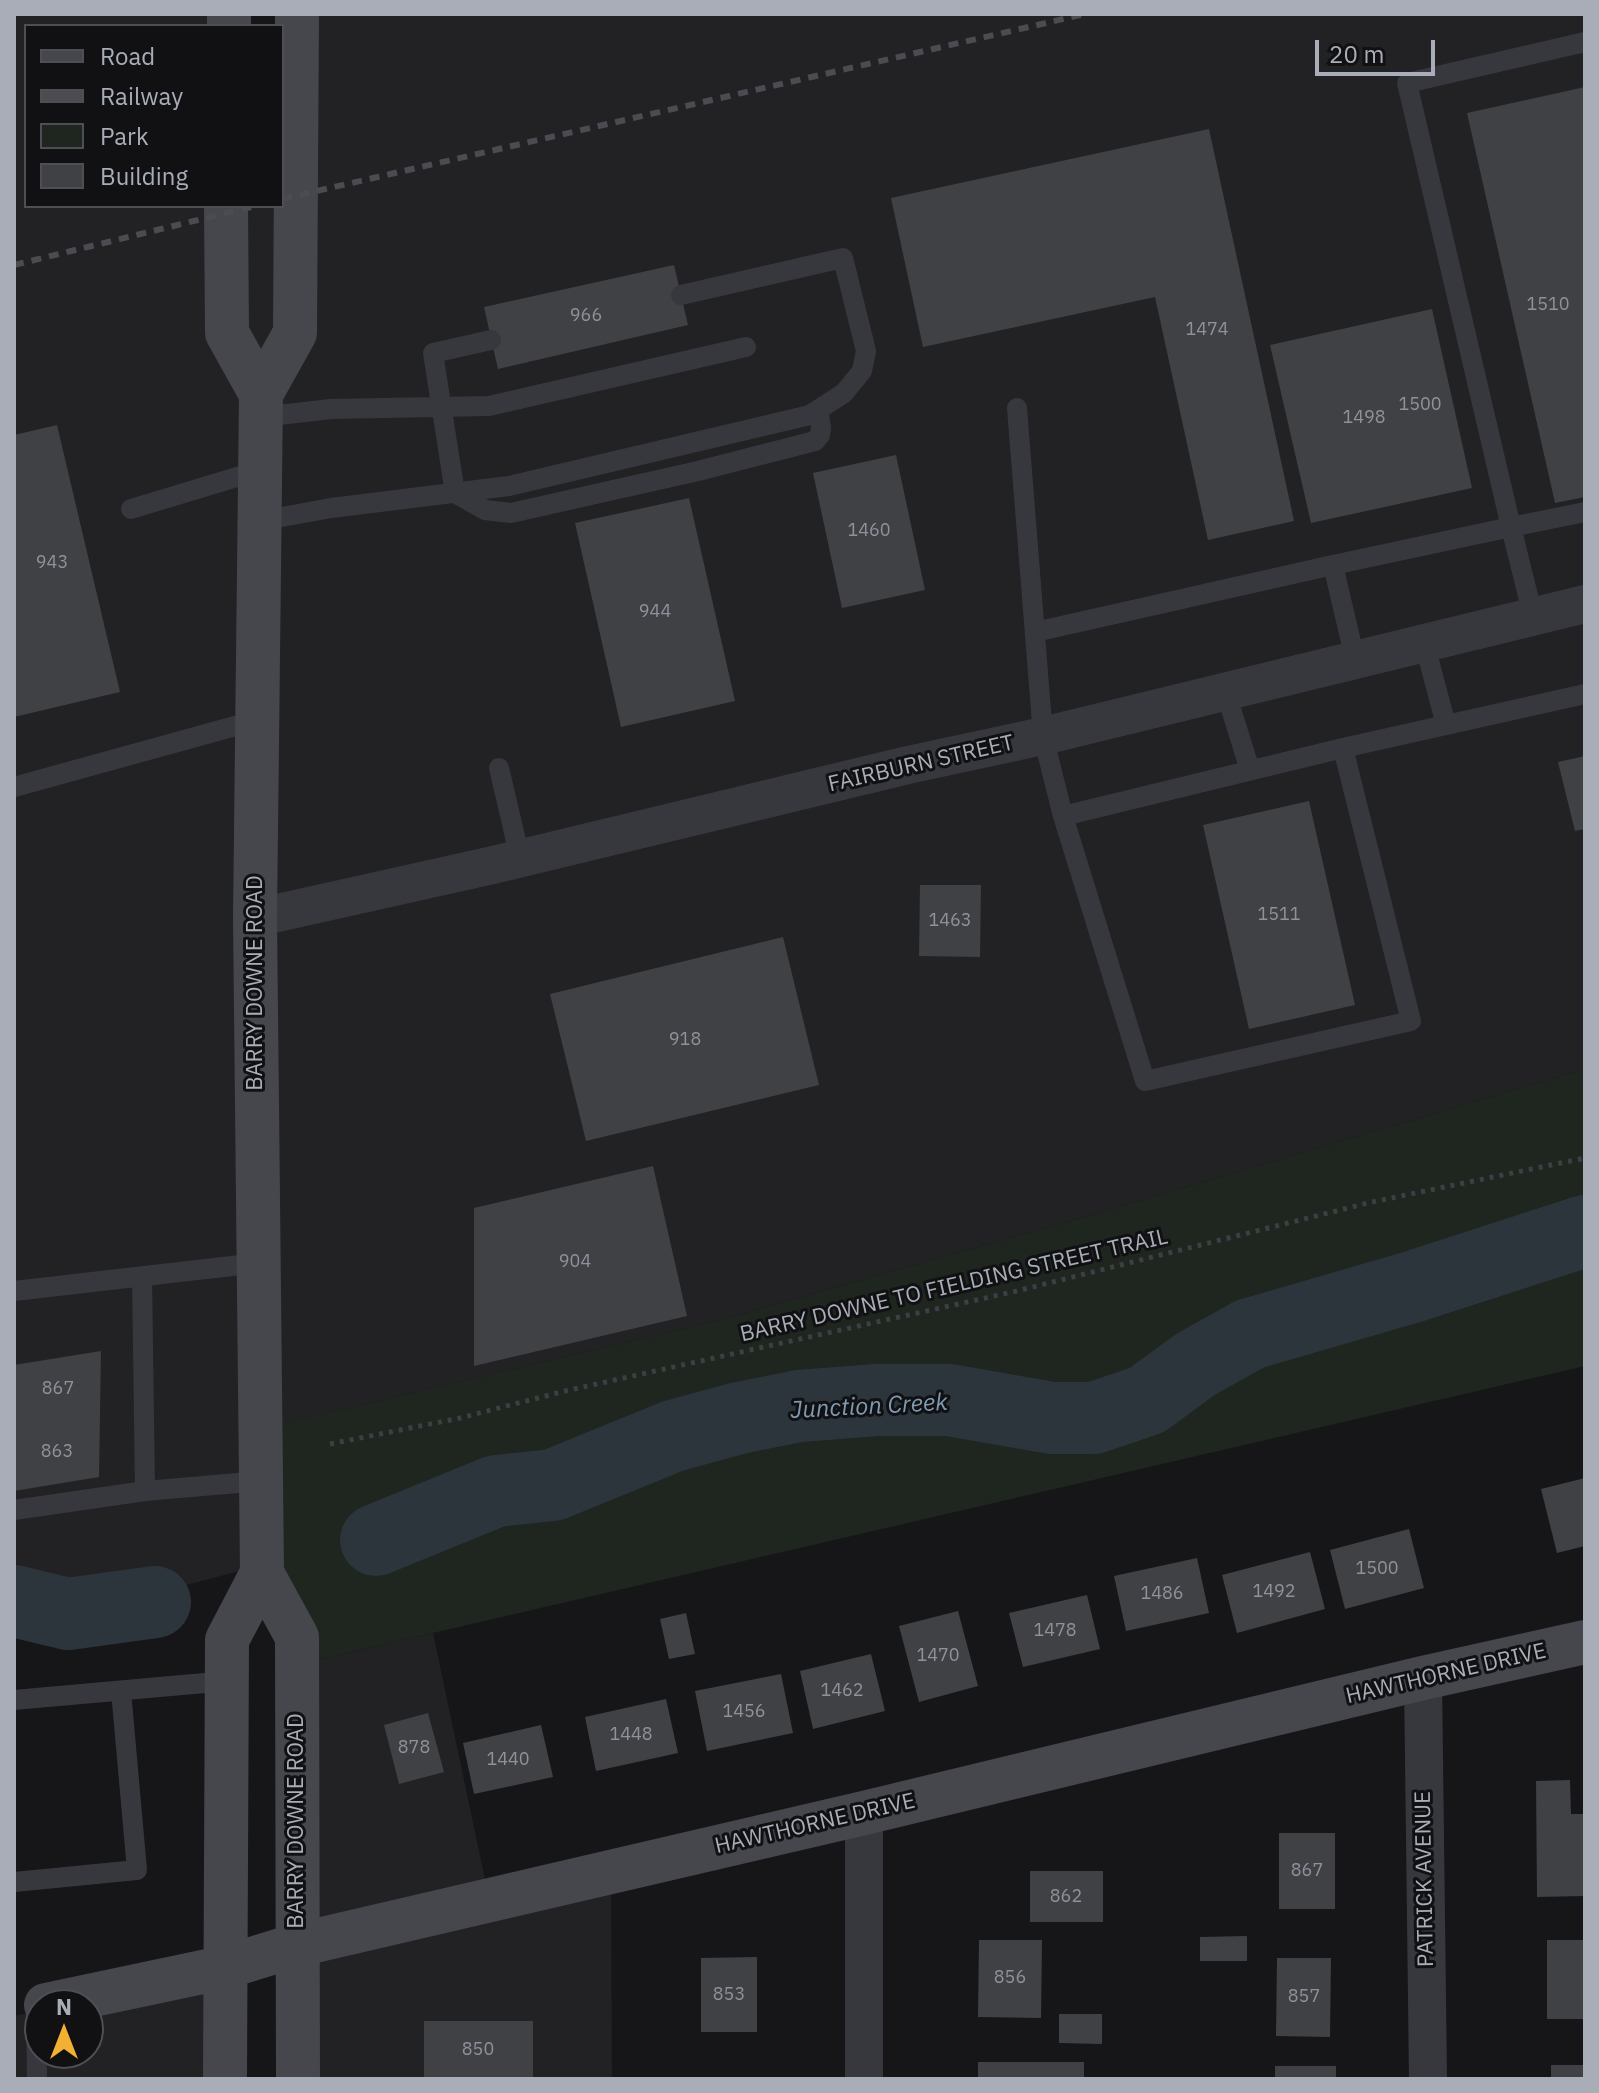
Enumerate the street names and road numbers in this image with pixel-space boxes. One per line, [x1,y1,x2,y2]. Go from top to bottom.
street label: FAIRBURN STREET [826,730,1016,798]
street label: BARRY DOWNE ROAD [243,875,269,1091]
street label: BARRY DOWNE TO FIELDING STREET TRAIL [738,1224,1170,1348]
street label: HAWTHORNE DRIVE [1343,1638,1549,1710]
street label: BARRY DOWNE ROAD [284,1713,310,1929]
street label: HAWTHORNE DRIVE [712,1788,918,1860]
street label: PATRICK AVENUE [1410,1791,1440,1967]

